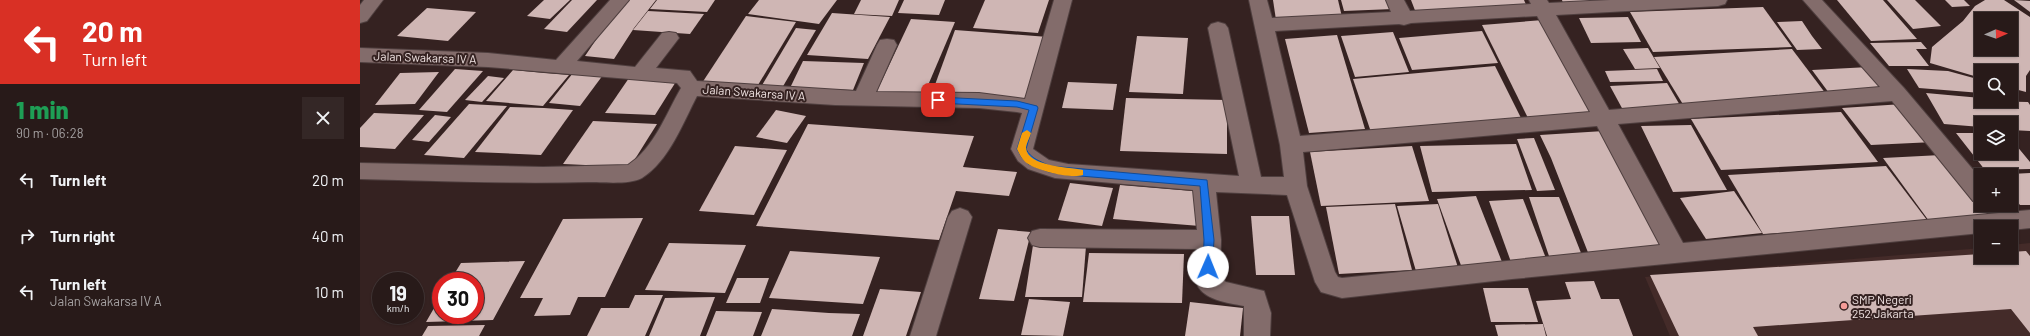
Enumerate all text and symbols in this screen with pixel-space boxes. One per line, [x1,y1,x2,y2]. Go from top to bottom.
north arrow [1974,12,2018,56]
map controls [1974,12,2018,264]
text: 20 m [82,14,143,48]
icon: left [16,16,68,68]
text: Turn left [82,48,148,70]
street label: Jalan Swakarsa IV A [373,48,477,66]
button: search [1974,64,2018,108]
street label: Jalan Swakarsa IV A [702,81,806,103]
pin [921,83,955,117]
icon: arrive [927,89,949,111]
text: 1 min [16,95,69,124]
button: close [302,97,344,139]
button: layers [1974,116,2018,160]
text: 90 m · 06:28 [16,125,84,141]
button: + [1974,168,2018,212]
icon: left [16,169,38,191]
text: Turn left [50,171,106,189]
text: 20 m [312,171,344,189]
button: − [1974,220,2018,264]
icon: right [16,225,38,247]
text: Turn right [50,227,115,245]
text: 40 m [312,227,344,245]
position arrow [1187,246,1229,288]
speed limit sign: 30 [432,272,484,324]
text: Turn left [50,275,106,293]
icon: left [16,281,38,303]
text: 19 [389,281,407,305]
text: 10 m [315,283,344,301]
place label: SMP Negeri 252 Jakarta [1852,292,1914,320]
text: Jalan Swakarsa IV A [50,293,162,309]
marker: SMP Negeri 252 Jakarta [1839,301,1849,311]
text: km/h [387,302,409,314]

